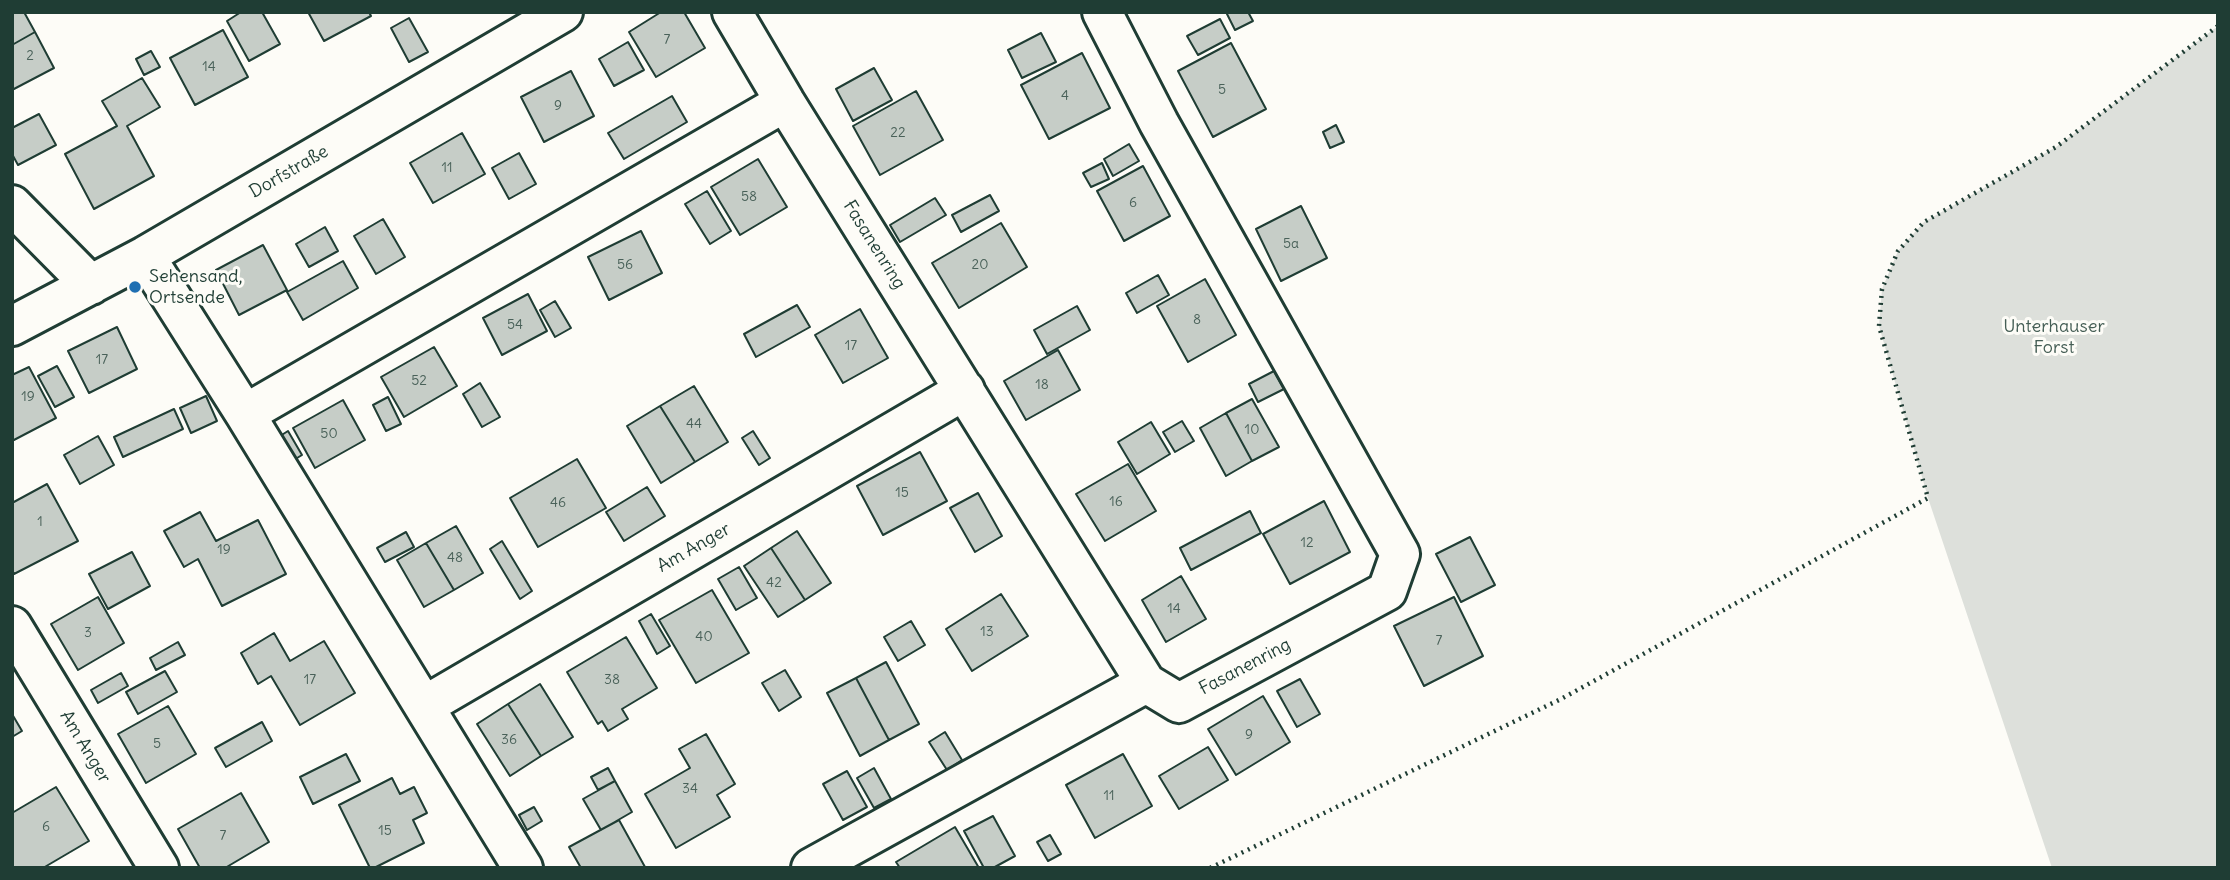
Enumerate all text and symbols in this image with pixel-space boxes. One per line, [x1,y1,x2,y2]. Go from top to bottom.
house number: 7 [664,32,670,48]
house number: 2 [26,48,34,64]
house number: 14 [202,59,216,75]
house number: 5 [1218,82,1226,98]
house number: 4 [1061,88,1069,104]
house number: 9 [554,98,562,114]
house number: 22 [890,125,906,141]
street label: Dorfstraße [246,141,332,203]
house number: 11 [441,160,453,176]
house number: 58 [741,189,757,205]
house number: 6 [1129,195,1137,211]
street label: Fasanenring [838,197,910,293]
house number: 5a [1283,236,1299,252]
house number: 56 [617,257,633,273]
house number: 20 [972,257,988,273]
place label: Sehensand, Ortsende [149,266,242,308]
marker: Sehensand, Ortsende [127,279,143,295]
house number: 8 [1193,312,1201,328]
park label: Unterhauser Forst [2003,316,2105,358]
house number: 54 [507,317,523,333]
house number: 17 [845,338,857,354]
house number: 17 [96,352,108,368]
house number: 52 [411,373,427,389]
house number: 18 [1035,377,1049,393]
house number: 19 [21,389,35,405]
house number: 44 [686,416,702,432]
house number: 10 [1245,422,1259,438]
house number: 50 [320,426,338,442]
house number: 15 [895,485,909,501]
house number: 16 [1109,494,1123,510]
house number: 46 [550,495,566,511]
house number: 1 [37,514,43,530]
street label: Am Anger [654,518,734,578]
house number: 12 [1300,535,1314,551]
house number: 19 [217,542,231,558]
house number: 48 [447,550,463,566]
house number: 42 [766,575,782,591]
house number: 14 [1167,601,1181,617]
house number: 13 [980,624,994,640]
house number: 3 [84,625,92,641]
house number: 40 [695,629,713,645]
house number: 7 [1436,633,1442,649]
street label: Fasanenring [1196,634,1294,700]
house number: 17 [304,672,316,688]
house number: 38 [604,672,620,688]
street label: Am Anger [55,707,115,787]
house number: 9 [1245,727,1253,743]
house number: 36 [501,732,517,748]
house number: 5 [153,736,161,752]
house number: 34 [682,781,698,797]
house number: 11 [1103,788,1115,804]
house number: 6 [42,819,50,835]
house number: 15 [378,823,392,839]
house number: 7 [220,828,226,844]

